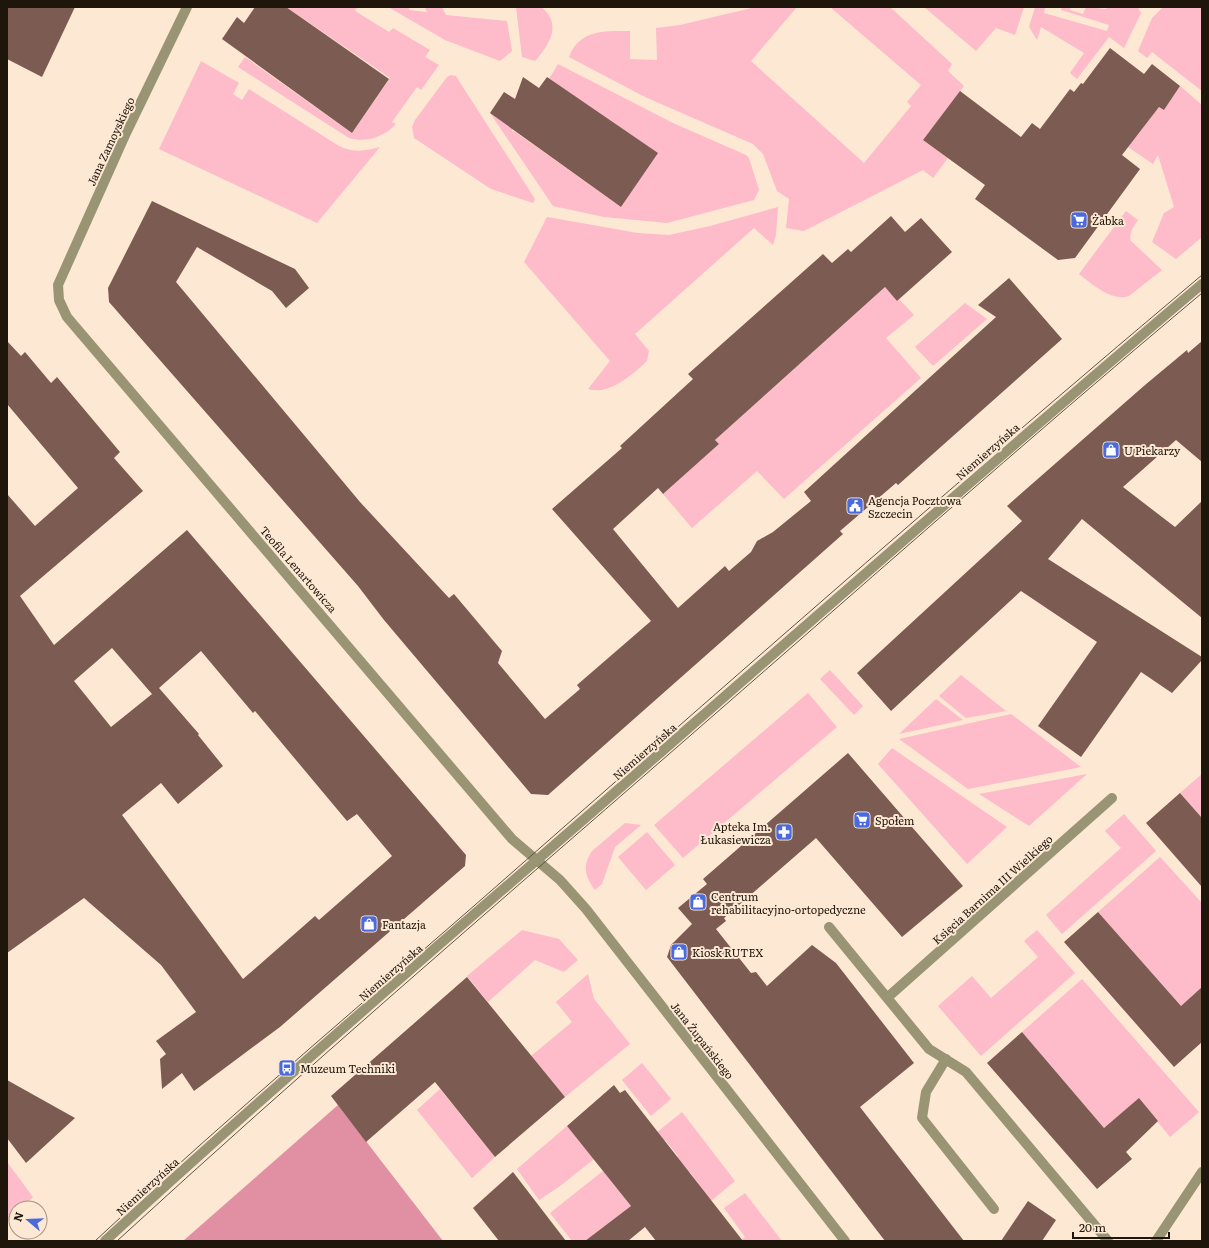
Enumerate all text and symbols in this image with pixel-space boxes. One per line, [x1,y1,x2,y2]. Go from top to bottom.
street label: Jana Zamoyskiego [82,94,138,188]
supermarket icon: Żabka [1069,210,1089,230]
place label: Żabka [1092,212,1124,228]
street label: Niemierzyńska [952,419,1022,483]
shop icon: U Piekarzy [1101,440,1121,460]
place label: U Piekarzy [1124,442,1181,458]
place label: Agencja Pocztowa Szczecin [868,492,962,521]
public building icon: Agencja Pocztowa Szczecin [845,496,865,516]
street label: Teofila Lenartowicza [257,522,341,616]
street label: Niemierzyńska [609,719,679,783]
supermarket icon: Społem [852,810,872,830]
place label: Społem [875,812,915,828]
place label: Apteka Im. Łukasiewicza [701,818,771,847]
pharmacy icon: Apteka Im. Łukasiewicza [774,822,794,842]
street label: Księcia Barnima III Wielkiego [928,831,1056,947]
place label: Centrum rehabilitacyjno-ortopedyczne [711,888,866,917]
shop icon: Centrum rehabilitacyjno-ortopedyczne [688,892,708,912]
shop icon: Fantazja [359,914,379,934]
place label: Fantazja [382,916,426,932]
street label: Niemierzyńska [355,940,425,1004]
shop icon: Kiosk RUTEX [669,942,689,962]
place label: Kiosk RUTEX [692,944,763,960]
street label: Jana Żupańskiego [668,998,738,1082]
bus stop icon: Muzeum Techniki [277,1058,297,1078]
place label: Muzeum Techniki [300,1060,396,1076]
street label: Niemierzyńska [112,1153,182,1219]
north arrow [8,1200,48,1240]
text: N [9,1209,27,1223]
scale bar [1073,1214,1169,1240]
text: 20 m [1079,1218,1106,1236]

